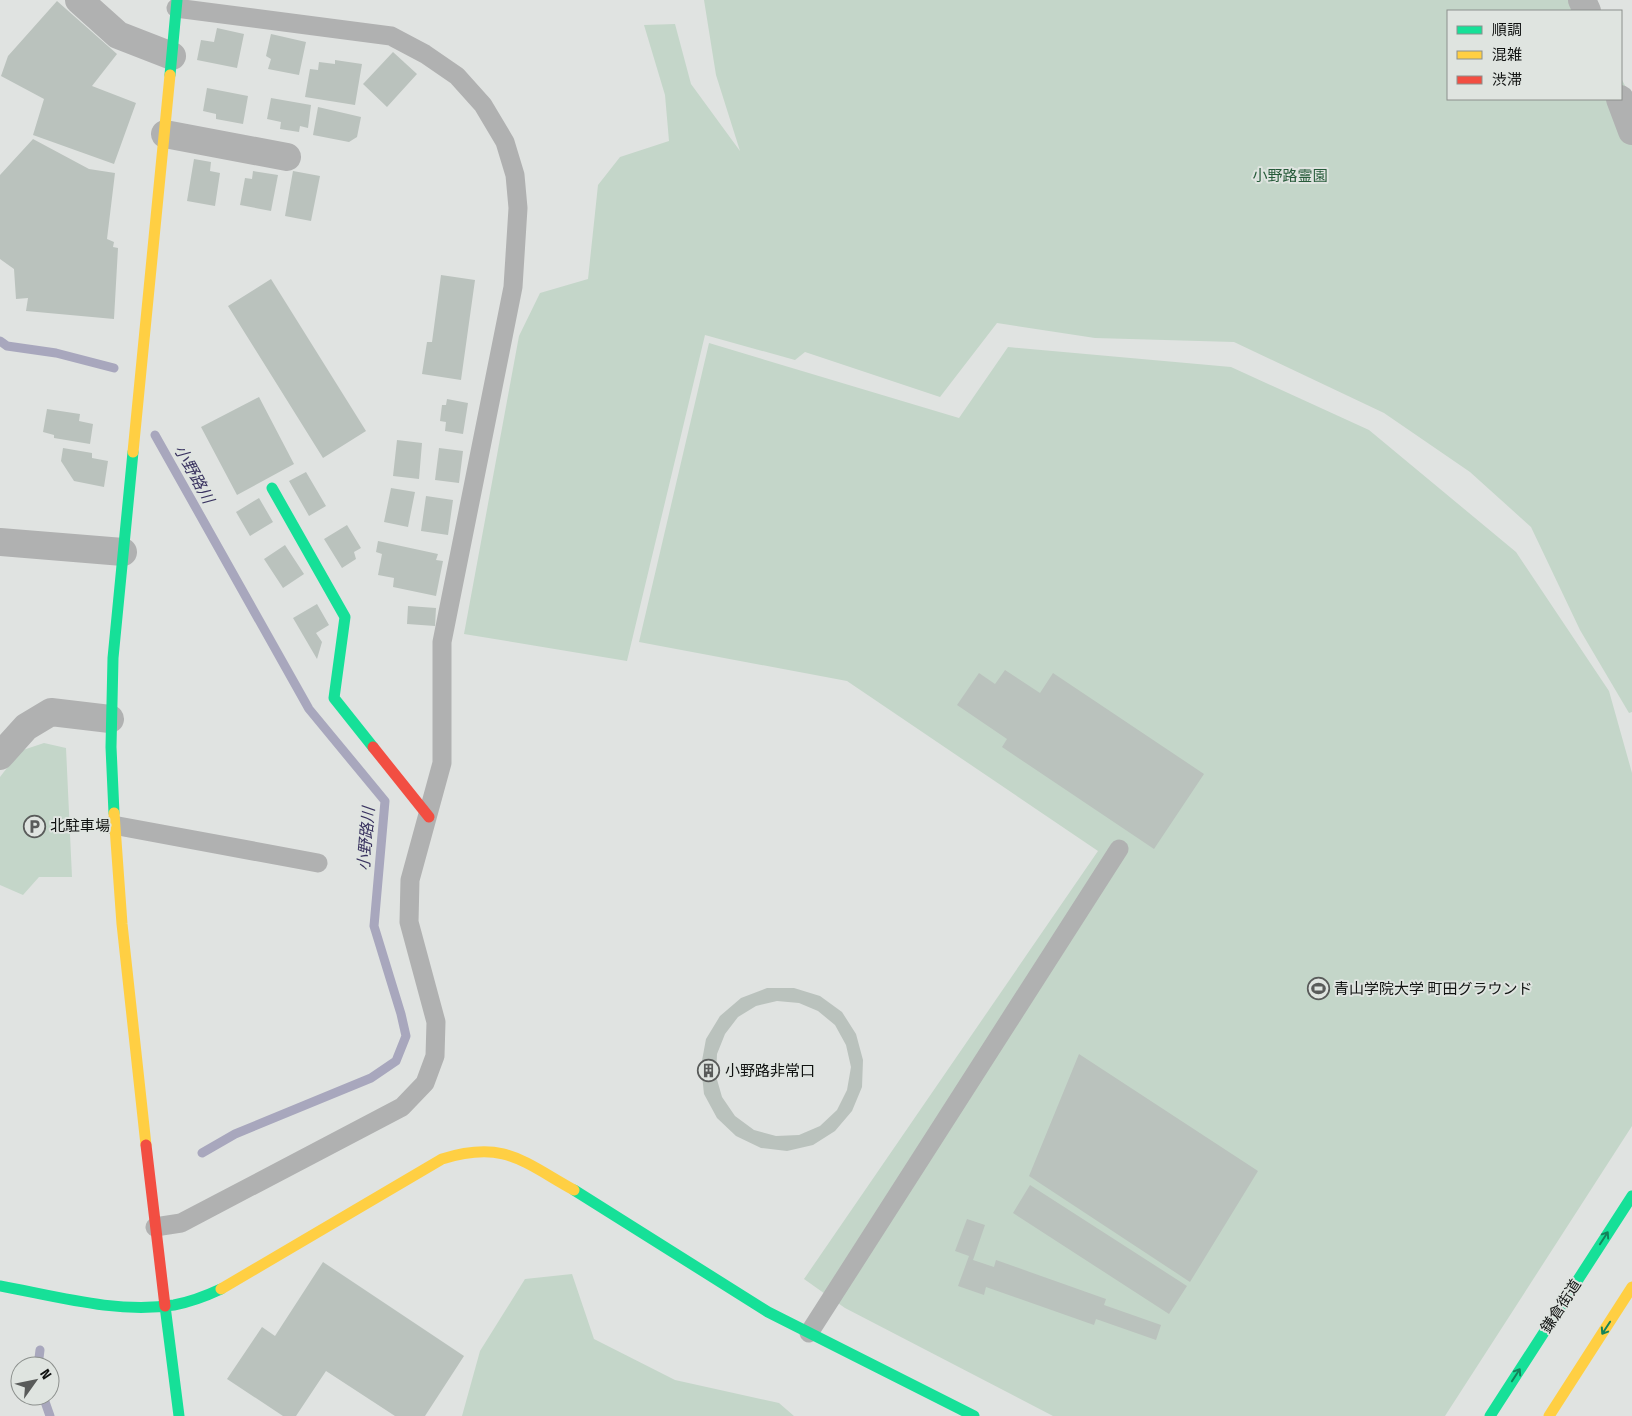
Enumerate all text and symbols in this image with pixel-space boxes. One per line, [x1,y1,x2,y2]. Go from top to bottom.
legend [1447,10,1622,100]
text: 順調 [1492,21,1522,39]
text: 混雑 [1492,46,1522,64]
text: 渋滞 [1492,71,1522,89]
park label: 小野路霊園 [1252,167,1328,185]
water label: 小野路川 [170,441,219,508]
water label: 小野路川 [354,804,378,872]
parking icon: 北駐車場 [22,814,46,838]
place label: 北駐車場 [50,817,110,835]
sports icon: 青山学院大学 町田グラウンド [1306,977,1330,1001]
place label: 青山学院大学 町田グラウンド [1334,980,1533,998]
building icon: 小野路非常口 [697,1059,721,1083]
place label: 小野路非常口 [725,1062,815,1080]
one-way arrow [1600,1232,1610,1246]
street label: 鎌倉街道 [1537,1276,1585,1336]
one-way arrow [1600,1321,1610,1335]
north arrow [10,1356,60,1406]
text: N [36,1366,55,1382]
one-way arrow [1511,1368,1522,1382]

